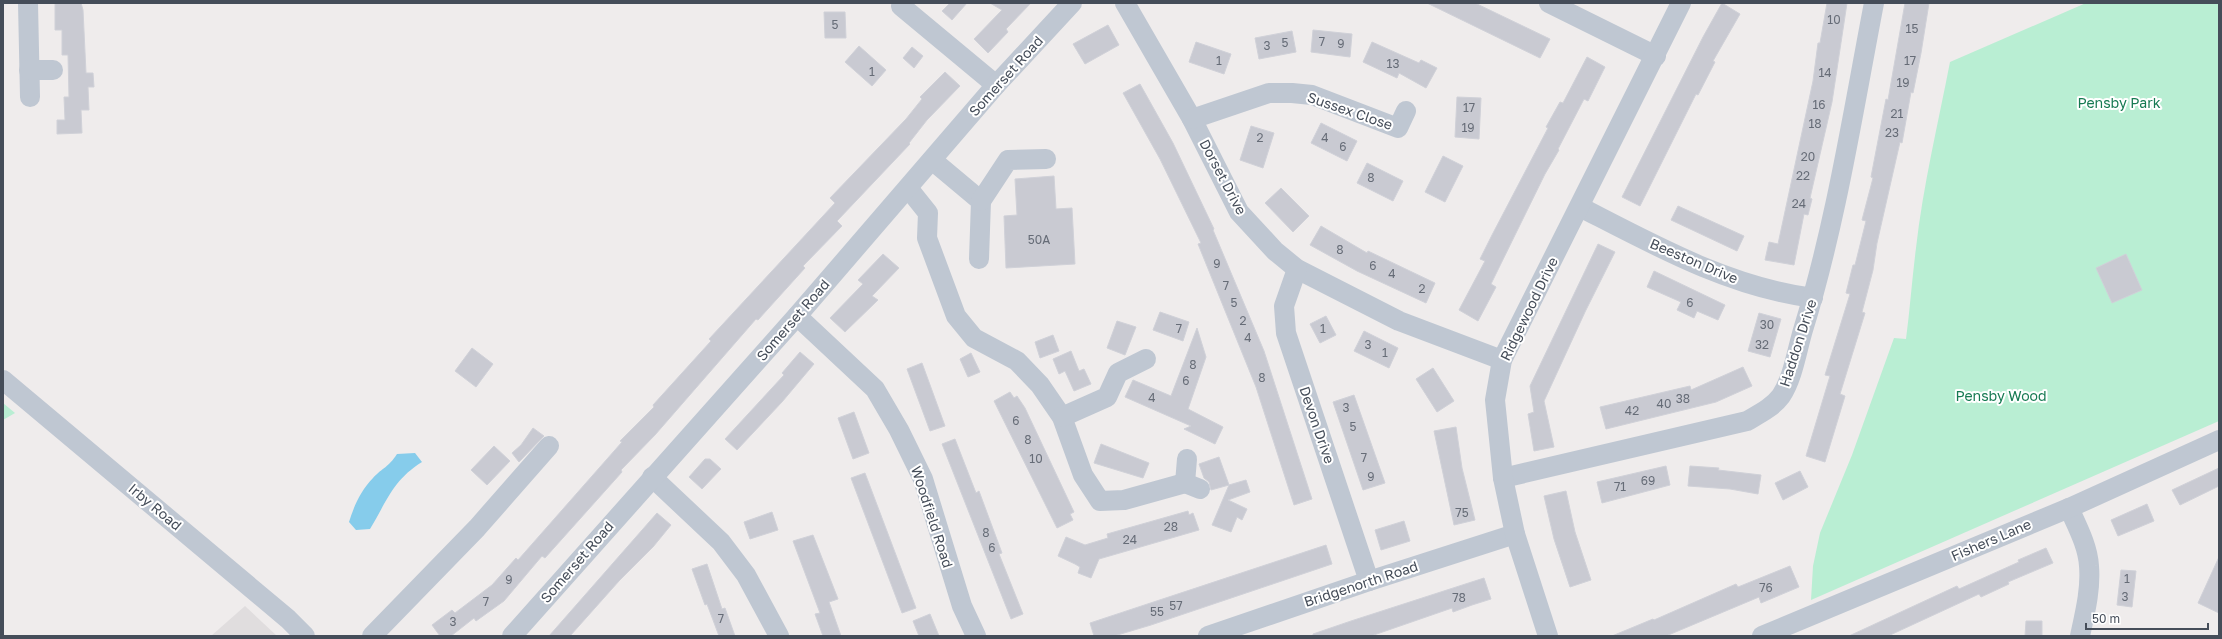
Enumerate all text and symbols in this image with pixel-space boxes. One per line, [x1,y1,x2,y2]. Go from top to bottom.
house number: 10 [1827,12,1841,27]
house number: 5 [832,17,839,32]
house number: 15 [1906,21,1918,36]
street label: Somerset Road [965,32,1046,119]
house number: 7 [1319,34,1325,49]
house number: 5 [1282,35,1289,50]
house number: 9 [1337,36,1345,51]
house number: 3 [1263,38,1271,53]
house number: 1 [1216,53,1222,68]
house number: 17 [1904,53,1916,68]
house number: 13 [1387,56,1399,71]
house number: 1 [869,64,875,79]
house number: 14 [1818,65,1832,80]
house number: 19 [1896,75,1910,90]
street label: Sussex Close [1305,88,1395,133]
park label: Pensby Park [2077,94,2161,111]
house number: 16 [1812,97,1826,112]
house number: 17 [1463,100,1475,115]
house number: 21 [1891,106,1904,121]
house number: 18 [1808,116,1822,131]
house number: 19 [1461,120,1475,135]
house number: 23 [1885,125,1899,140]
house number: 2 [1257,130,1264,145]
house number: 4 [1321,130,1329,145]
street label: Dorset Drive [1196,136,1250,217]
house number: 6 [1339,139,1347,154]
house number: 20 [1801,149,1815,164]
house number: 22 [1796,168,1810,183]
house number: 8 [1367,170,1375,185]
house number: 24 [1792,196,1806,211]
house number: 50A [1028,232,1050,247]
street label: Beeston Drive [1648,234,1741,287]
house number: 8 [1336,242,1344,257]
street label: Ridgewood Drive [1496,254,1561,363]
house number: 9 [1213,256,1221,271]
house number: 6 [1369,258,1377,273]
house number: 4 [1388,266,1396,281]
street label: Somerset Road [753,275,833,364]
house number: 7 [1223,278,1229,293]
house number: 2 [1419,281,1426,296]
house number: 5 [1231,295,1238,310]
house number: 6 [1686,295,1694,310]
street label: Haddon Drive [1775,297,1820,389]
house number: 2 [1240,313,1247,328]
house number: 30 [1760,317,1774,332]
house number: 7 [1176,321,1182,336]
house number: 1 [1320,321,1326,336]
house number: 4 [1244,330,1252,345]
house number: 3 [1364,337,1372,352]
house number: 32 [1755,337,1769,352]
house number: 1 [1382,345,1388,360]
house number: 8 [1189,357,1197,372]
house number: 8 [1258,370,1266,385]
house number: 6 [1182,373,1190,388]
street label: Devon Drive [1296,384,1339,466]
park label: Pensby Wood [1955,387,2047,404]
house number: 4 [1148,390,1156,405]
house number: 38 [1676,391,1690,406]
house number: 40 [1657,396,1671,411]
house number: 3 [1342,400,1350,415]
house number: 42 [1625,403,1639,418]
house number: 6 [1012,413,1020,428]
house number: 5 [1350,419,1357,434]
house number: 8 [1024,432,1032,447]
house number: 7 [1361,450,1367,465]
house number: 10 [1029,451,1043,466]
street label: Woodfield Road [908,464,957,570]
house number: 9 [1367,469,1375,484]
house number: 69 [1641,473,1655,488]
house number: 71 [1614,479,1626,494]
street label: Irby Road [125,480,185,534]
house number: 75 [1455,505,1469,520]
street label: Fishers Lane [1948,515,2033,564]
street label: Somerset Road [537,517,617,606]
house number: 28 [1164,519,1178,534]
house number: 8 [982,525,990,540]
house number: 24 [1123,532,1137,547]
house number: 6 [988,540,996,555]
street label: Bridgenorth Road [1302,557,1420,610]
house number: 1 [2124,571,2130,586]
house number: 9 [505,572,513,587]
house number: 76 [1759,580,1773,595]
house number: 3 [2121,589,2129,604]
house number: 78 [1452,590,1466,605]
house number: 7 [483,594,489,609]
house number: 57 [1169,598,1183,613]
house number: 55 [1150,604,1164,619]
scale bar [2086,605,2208,631]
house number: 7 [718,611,724,626]
text: 50 m [2092,611,2120,626]
house number: 3 [449,614,457,629]

